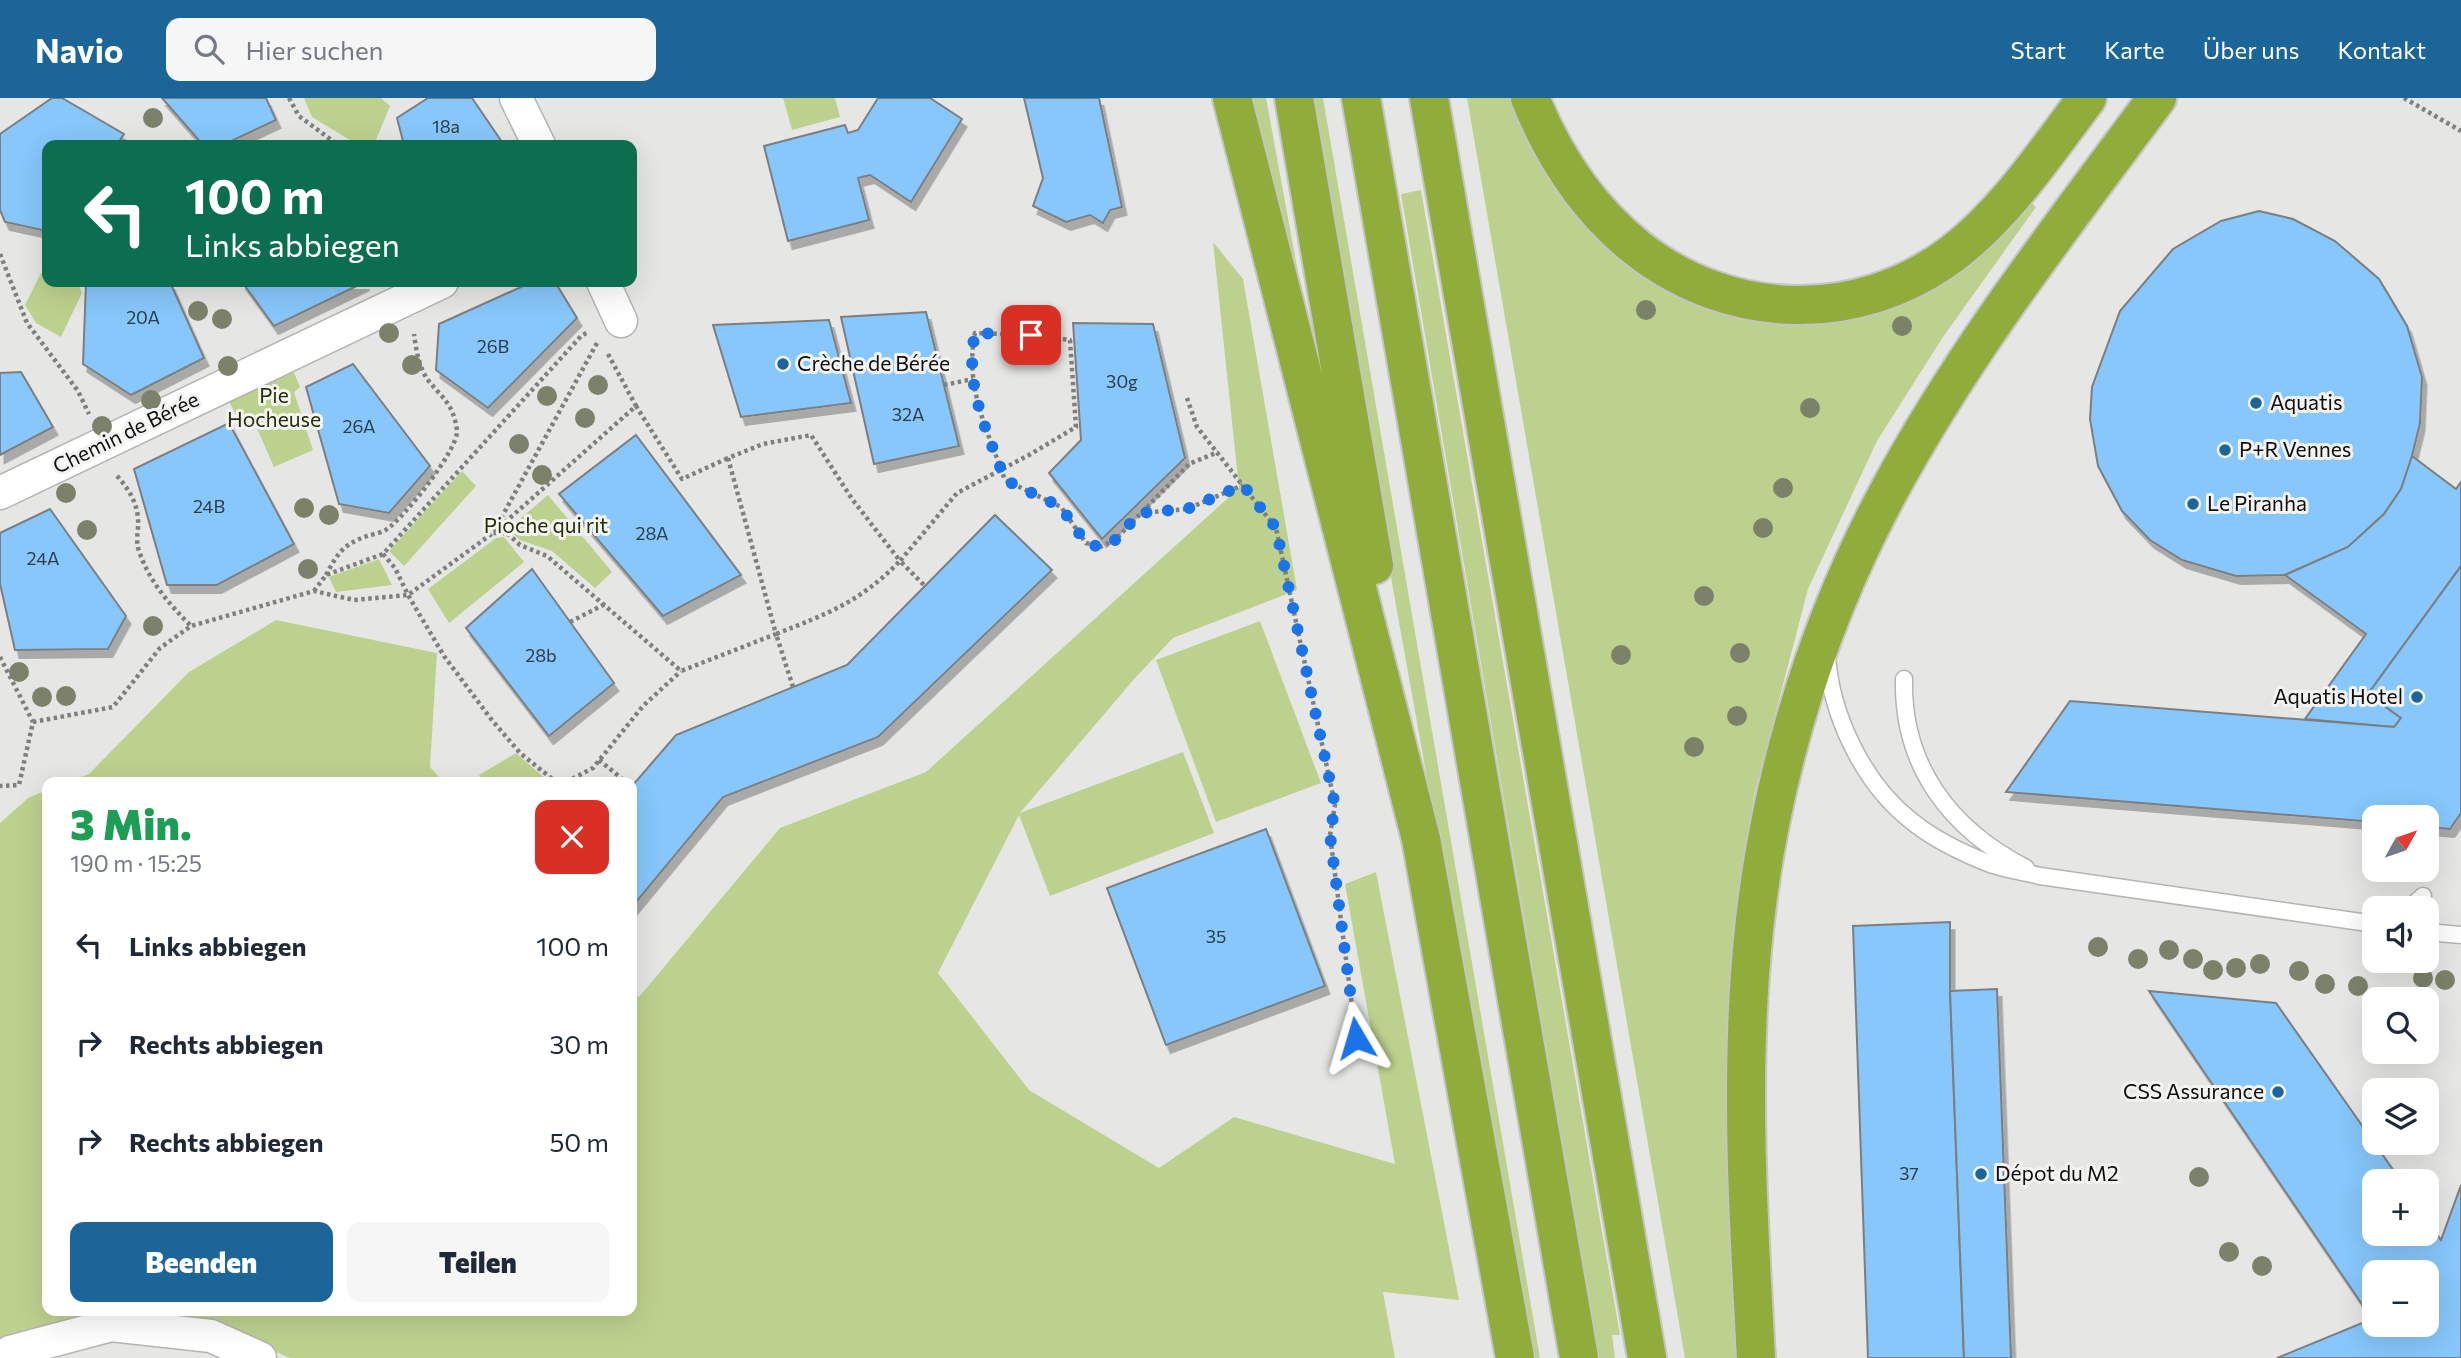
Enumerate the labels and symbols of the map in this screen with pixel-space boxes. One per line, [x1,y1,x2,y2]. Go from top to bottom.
house number: 18a [432,115,460,137]
pin [1001,305,1061,365]
house number: 20A [126,306,160,328]
house number: 26B [477,335,509,357]
place label: Crèche de Bérée [797,350,950,375]
marker: Crèche de Bérée [775,356,791,372]
house number: 30g [1106,370,1138,392]
park label: Pie Hocheuse [227,382,321,431]
street label: Chemin de Bérée [48,385,202,478]
place label: Aquatis [2270,389,2343,414]
marker: Aquatis [2248,395,2264,411]
house number: 32A [892,403,924,425]
house number: 26A [343,415,375,437]
place label: P+R Vennes [2239,436,2351,461]
marker: P+R Vennes [2217,442,2233,458]
place label: Le Piranha [2207,490,2307,515]
house number: 24B [193,495,225,517]
marker: Le Piranha [2185,496,2201,512]
park label: Pioche qui rit [484,512,608,537]
house number: 28A [636,522,668,544]
house number: 24A [27,547,59,569]
house number: 28b [525,644,557,666]
place label: Aquatis Hotel [2273,683,2403,708]
marker: Aquatis Hotel [2409,689,2425,705]
north arrow [2362,805,2440,882]
house number: 35 [1206,925,1226,947]
position arrow [1319,1001,1393,1075]
place label: CSS Assurance [2123,1078,2264,1103]
marker: CSS Assurance [2270,1084,2286,1100]
place label: Dépot du M2 [1995,1160,2119,1185]
house number: 37 [1899,1162,1919,1184]
marker: Dépot du M2 [1973,1166,1989,1182]

